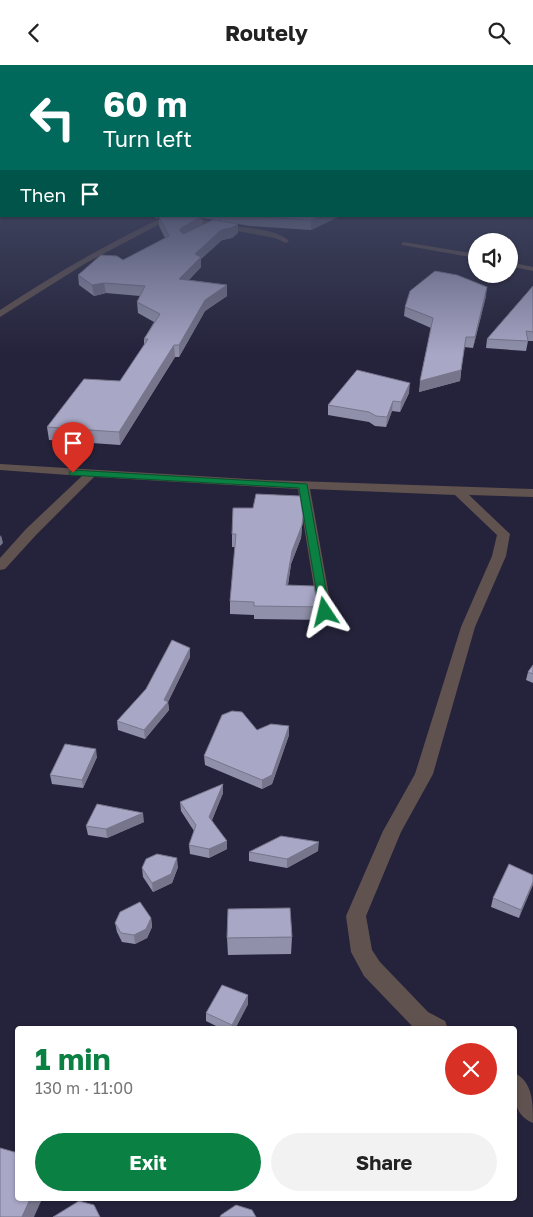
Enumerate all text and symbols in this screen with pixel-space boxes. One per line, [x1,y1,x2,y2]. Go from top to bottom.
icon: back [20,19,48,47]
text: Routely [225,19,308,46]
icon: search [485,19,513,47]
text: 60 m [103,83,187,125]
icon: left [20,85,85,150]
text: Turn left [103,125,192,152]
icon: arrive [76,180,104,208]
text: Then [20,183,66,206]
map controls [468,233,518,283]
button: sound [468,233,518,283]
pin [52,422,94,473]
icon: arrive [59,429,87,457]
position arrow [298,585,350,637]
text: 1 min [35,1041,111,1077]
button: close [445,1043,497,1095]
text: 130 m · 11:00 [35,1078,133,1098]
button: Exit [35,1133,261,1191]
button: Share [271,1133,497,1191]

